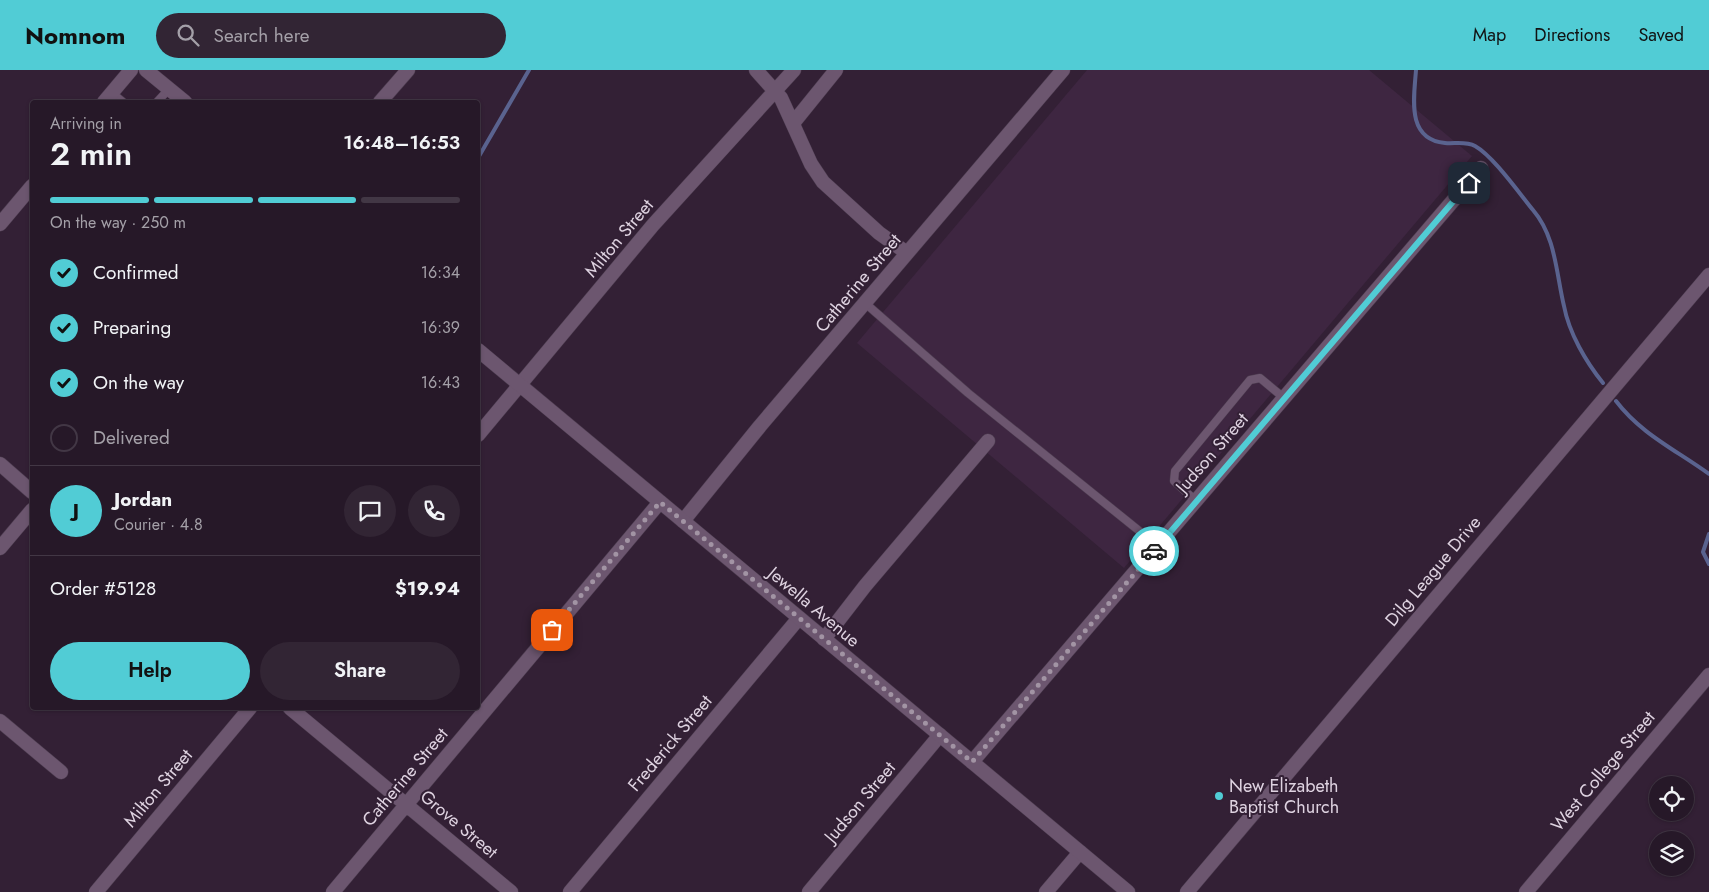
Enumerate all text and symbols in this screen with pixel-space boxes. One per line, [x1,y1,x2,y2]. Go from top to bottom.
search box [156,13,506,58]
text: Nomnom [25,18,126,53]
icon: search [174,21,202,49]
text: Search here [214,22,310,49]
text: Map [1473,22,1506,48]
text: Directions [1534,22,1610,48]
text: Saved [1638,22,1684,48]
text: Arriving in [50,112,122,135]
text: 16:48–16:53 [343,129,460,156]
text: 2 min [50,131,132,177]
pin [1448,162,1490,204]
icon: home [1455,169,1483,197]
street label: Milton Street [578,193,660,283]
text: On the way · 250 m [50,211,186,234]
street label: Catherine Street [809,227,908,338]
icon: check [50,259,78,287]
text: Confirmed [93,259,179,286]
text: 16:34 [421,261,460,284]
icon: check [50,314,78,342]
text: Preparing [93,314,171,341]
text: 16:39 [421,316,460,339]
icon: check [50,369,78,397]
text: On the way [93,369,184,396]
text: 16:43 [421,371,460,394]
street label: Judson Street [1168,407,1255,500]
text: Delivered [93,424,170,451]
button: chat [344,485,396,537]
button: phone [408,485,460,537]
text: Jordan [114,486,172,513]
text: J [73,497,79,524]
street label: Dilg League Drive [1379,510,1487,632]
text: Courier · 4.8 [114,513,203,536]
courier [1129,526,1179,576]
icon: car [1140,537,1168,565]
street label: Jewella Avenue [761,559,866,653]
text: Order #5128 [50,575,156,602]
text: $19.94 [395,575,460,602]
pin [531,609,573,651]
icon: bag [538,616,566,644]
button: Help [50,642,250,700]
button: Share [260,642,460,700]
street label: Frederick Street [622,689,719,797]
street label: West College Street [1545,705,1662,837]
street label: Catherine Street [356,721,455,832]
street label: Milton Street [117,743,199,833]
street label: Judson Street [817,755,902,850]
place label: New Elizabeth Baptist Church [1229,773,1339,820]
map controls [1649,776,1694,876]
button: locate [1649,776,1694,821]
street label: Grove Street [414,784,504,865]
marker: New Elizabeth Baptist Church [1213,790,1225,802]
button: layers [1649,831,1694,876]

